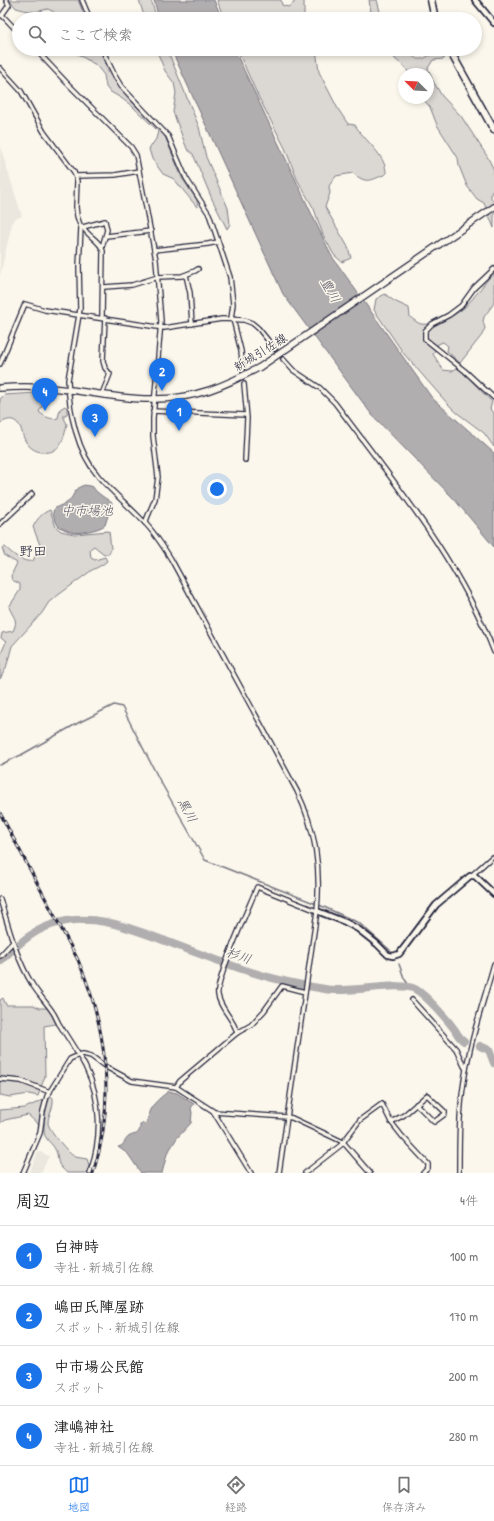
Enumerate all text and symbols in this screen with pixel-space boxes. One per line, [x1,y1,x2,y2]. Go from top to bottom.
search box [12,12,482,56]
icon: search [26,23,48,45]
text: ここで検索 [58,24,133,45]
north arrow [398,68,434,104]
water label: 豊川 [317,274,345,306]
street label: 新城引佐線 [230,329,290,375]
pin: 2 [149,358,175,391]
pin: 4 [32,378,58,411]
pin: 1 [166,398,192,431]
pin: 3 [82,404,108,437]
your location [207,479,227,499]
water label: 中市場池 [61,501,114,519]
district label: 野田 [19,541,47,560]
water label: 黒川 [174,794,202,826]
water label: 杉川 [224,942,254,968]
text: 周辺 [16,1189,50,1212]
text: 4件 [460,1191,478,1209]
text: 白神時 [54,1236,99,1257]
text: 1 [27,1247,31,1265]
text: 100 m [450,1247,478,1265]
text: 寺社 · 新城引佐線 [54,1258,154,1276]
text: 嶋田氏陣屋跡 [54,1296,144,1317]
text: 2 [26,1307,32,1325]
text: 170 m [449,1307,478,1325]
text: スポット · 新城引佐線 [54,1318,180,1336]
text: 中市場公民館 [54,1356,144,1377]
text: 3 [26,1367,32,1385]
text: 200 m [448,1367,478,1385]
text: スポット [54,1378,106,1396]
text: 津嶋神社 [54,1416,114,1437]
text: 4 [27,1427,31,1445]
text: 280 m [449,1427,478,1445]
text: 寺社 · 新城引佐線 [54,1438,154,1456]
tab: 地図 [68,1474,90,1514]
tab: 経路 [225,1474,247,1514]
tab: 保存済み [382,1474,426,1514]

